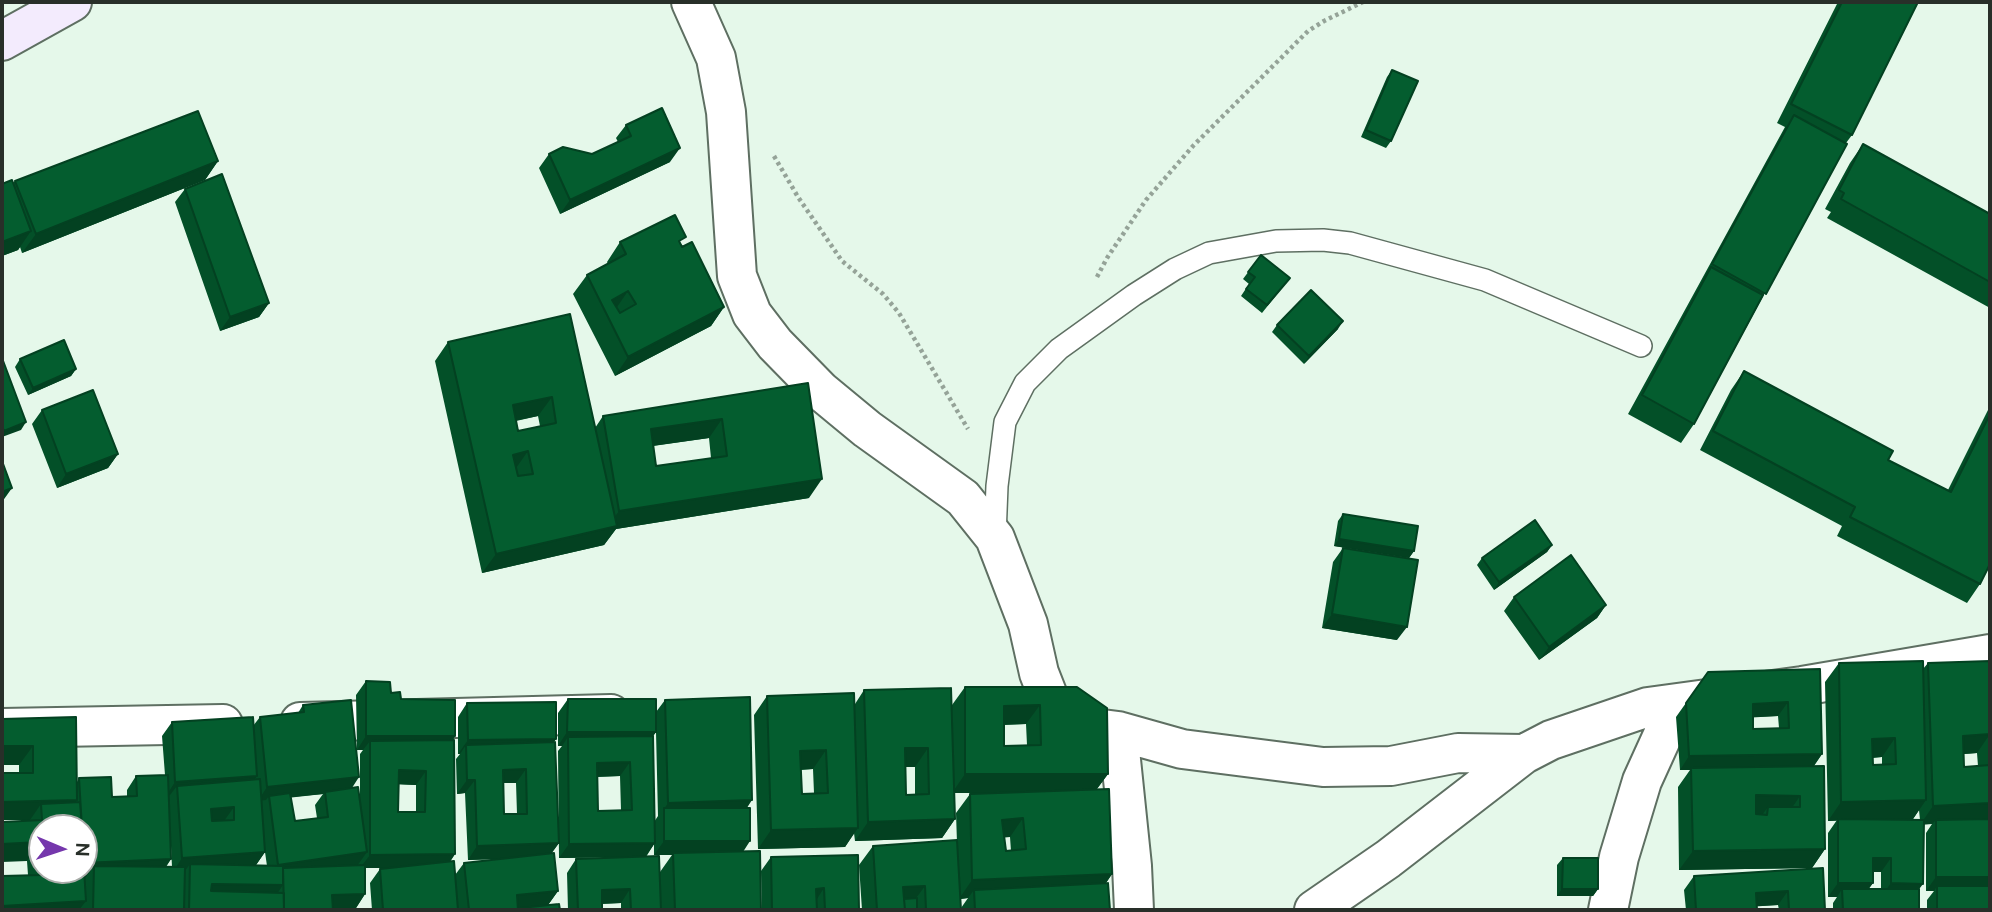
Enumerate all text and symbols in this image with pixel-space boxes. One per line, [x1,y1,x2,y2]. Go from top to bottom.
north arrow [28,814,98,884]
text: N [70,842,95,857]

